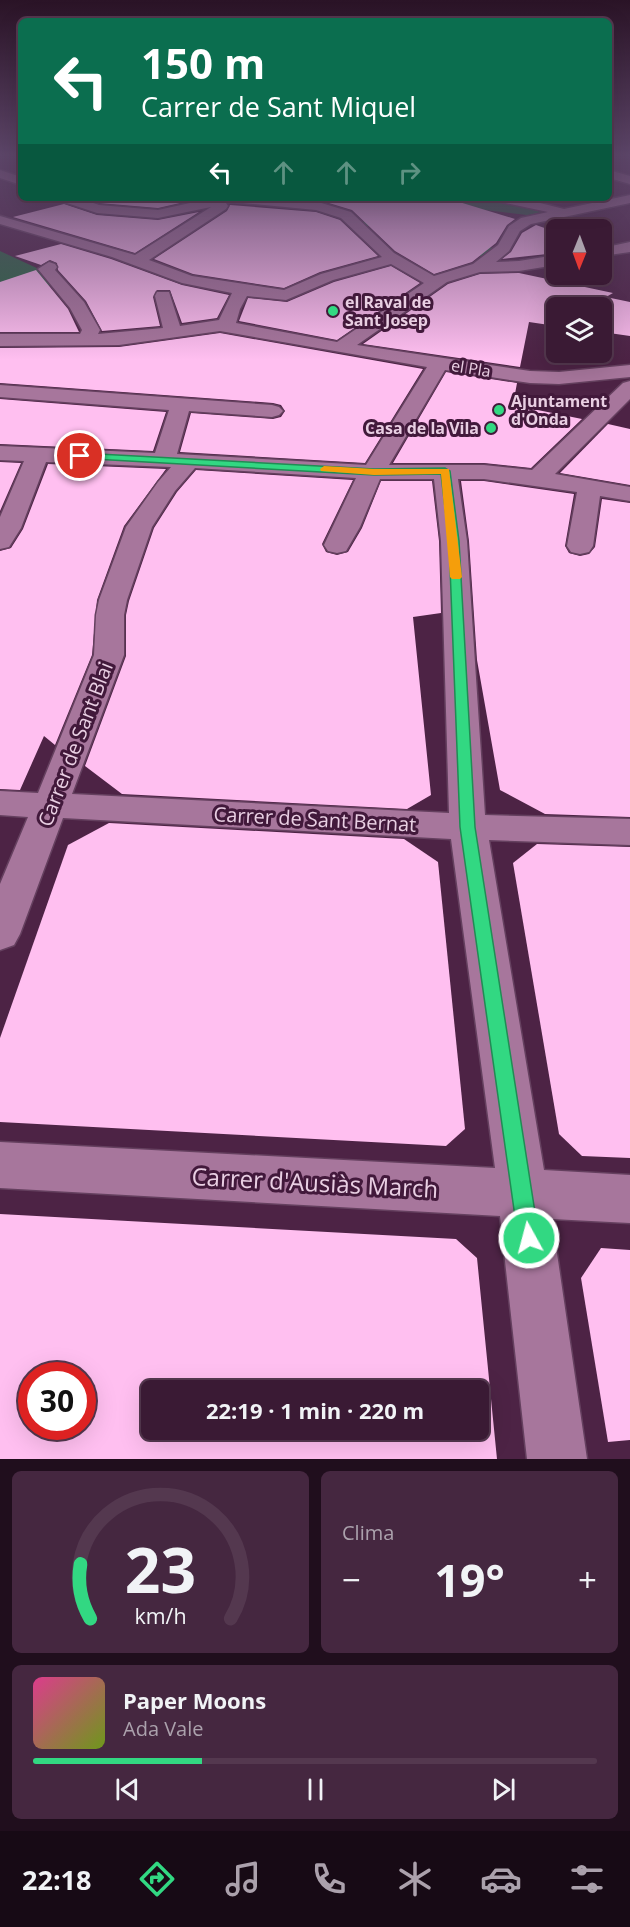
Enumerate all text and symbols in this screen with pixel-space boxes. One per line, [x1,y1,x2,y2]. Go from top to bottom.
text: 150 m [141,34,265,91]
icon: left [42,42,120,120]
text: Carrer de Sant Miquel [141,88,416,125]
icon: left [204,156,237,189]
icon: ahead [267,156,300,189]
icon: ahead [330,156,363,189]
icon: right [393,156,426,189]
north arrow [546,219,612,285]
map controls [546,219,612,363]
place label: el Raval de Sant Josep [345,291,431,331]
button: layers [546,297,612,363]
marker: el Raval de Sant Josep [326,304,340,318]
street label: el Pla [450,354,492,382]
place label: Ajuntament d'Onda [511,390,607,430]
marker: Ajuntament d'Onda [492,403,506,417]
place label: Casa de la Vila [365,417,479,439]
marker: Casa de la Vila [484,421,498,435]
pin [54,430,105,481]
icon: arrive [63,439,96,472]
street label: Carrer de Sant Blai [31,658,119,830]
street label: Carrer de Sant Bernat [213,800,417,838]
street label: Carrer d'Ausiàs March [191,1159,439,1205]
position arrow [497,1206,561,1270]
speed limit sign: 30 [18,1362,96,1440]
text: 22:19 · 1 min · 220 m [206,1395,424,1425]
text: Clima [342,1519,394,1546]
text: 23 [125,1526,196,1611]
text: 19° [434,1549,505,1610]
text: − [342,1557,361,1602]
text: + [578,1557,597,1602]
text: km/h [134,1601,187,1630]
text: Paper Moons [123,1685,266,1715]
text: Ada Vale [123,1715,204,1742]
icon: previous [111,1773,144,1806]
icon: pause [299,1773,332,1806]
icon: next [487,1773,520,1806]
icon: directions [136,1858,178,1900]
icon: music [222,1858,264,1900]
icon: phone [308,1858,350,1900]
icon: climate [394,1858,436,1900]
icon: car [480,1858,522,1900]
icon: filters [566,1858,608,1900]
text: 22:18 [22,1861,91,1898]

